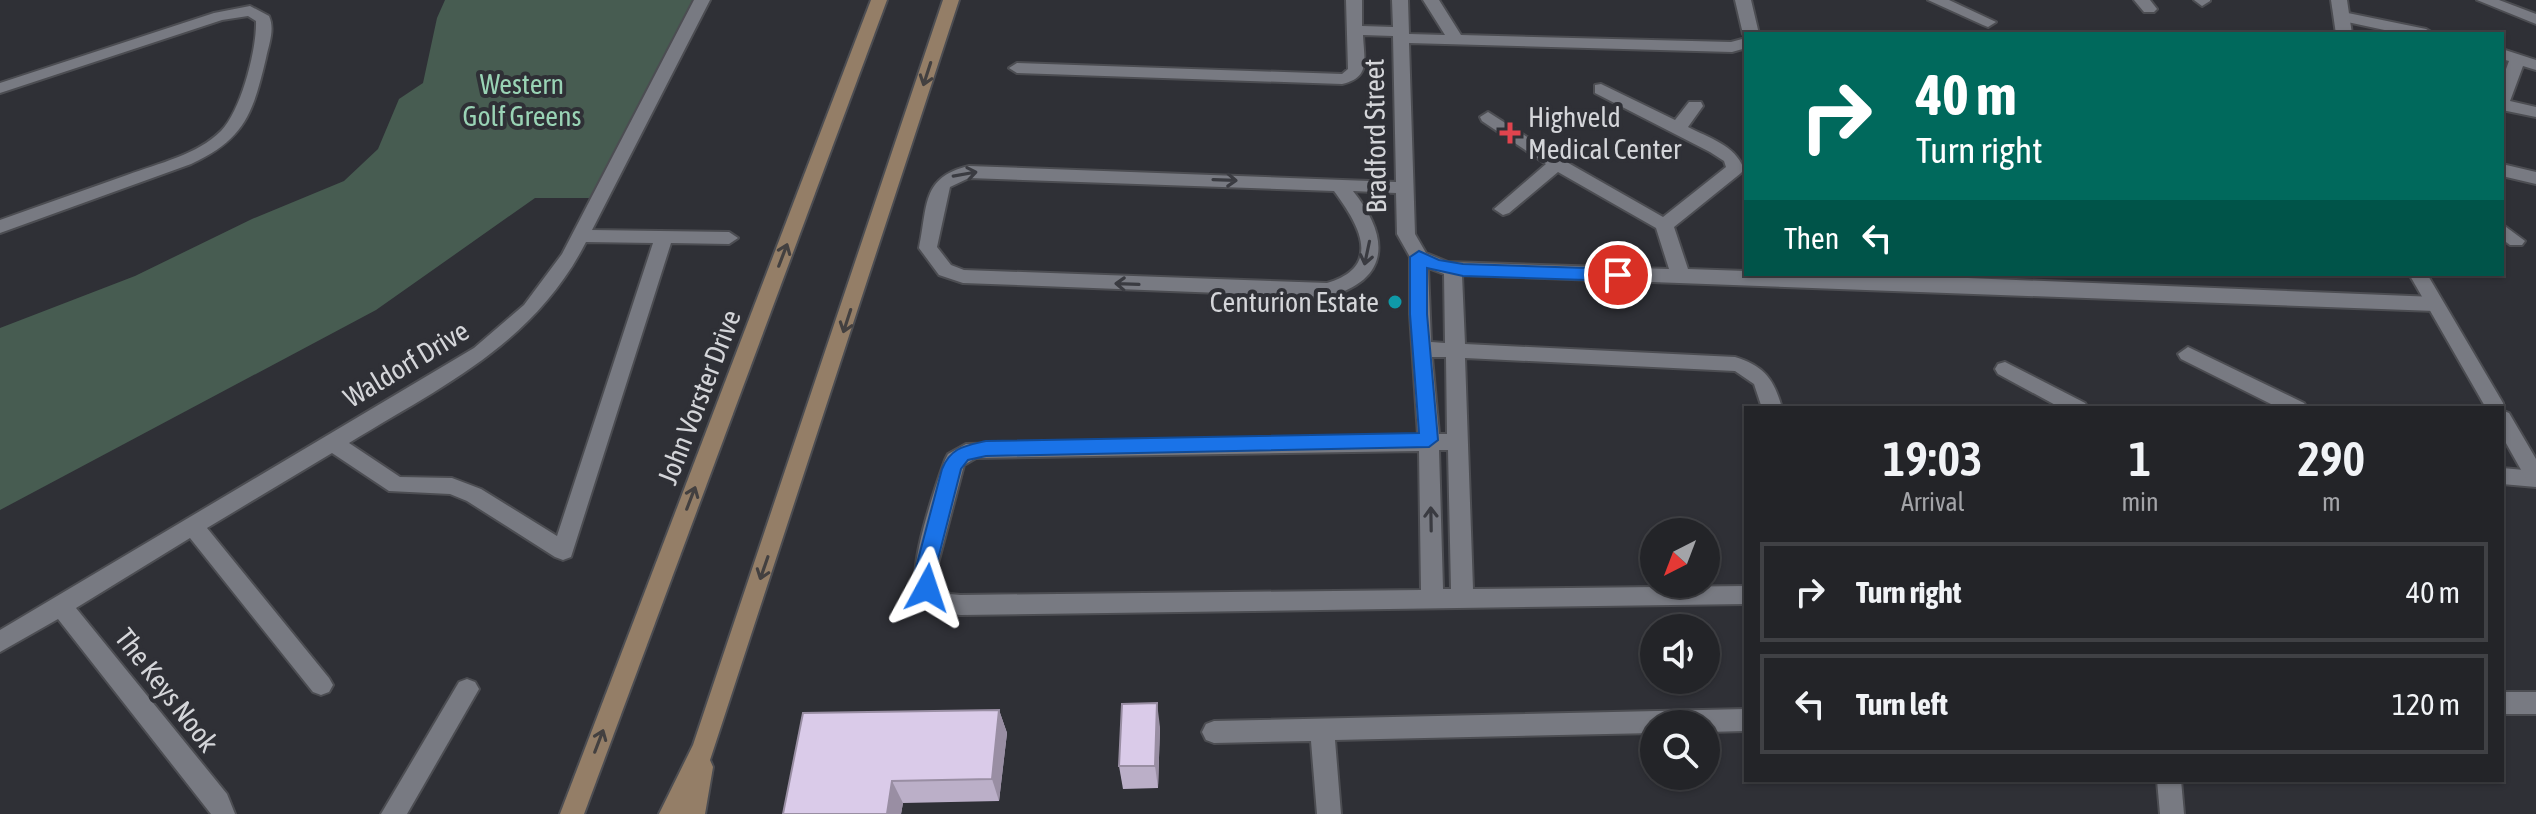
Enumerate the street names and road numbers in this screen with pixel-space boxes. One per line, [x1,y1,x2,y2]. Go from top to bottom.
street label: Bradford Street [1358,58,1392,214]
street label: John Vorster Drive [651,305,747,489]
street label: Waldorf Drive [338,314,474,414]
street label: The Keys Nook [109,622,225,758]

